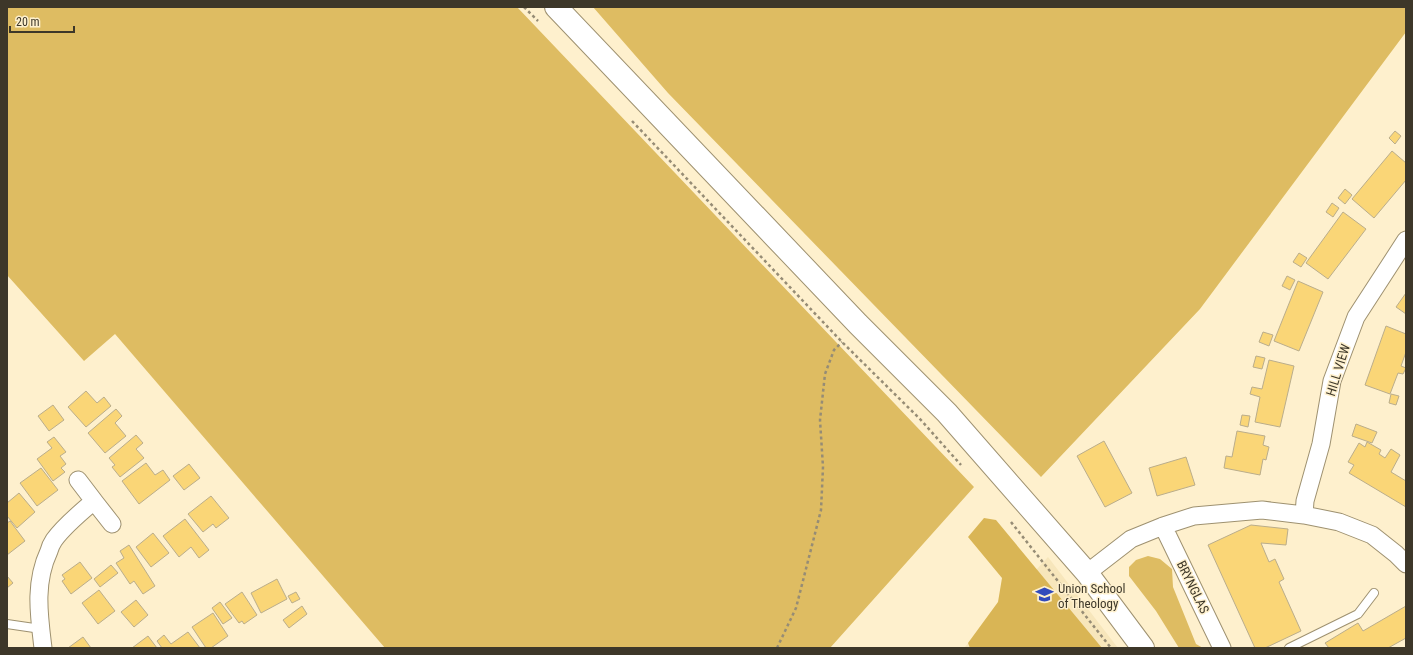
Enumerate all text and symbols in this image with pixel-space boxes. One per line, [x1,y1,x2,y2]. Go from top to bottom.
scale bar [10,8,74,34]
text: 20 m [16,15,40,29]
street label: HILL VIEW [1323,342,1353,398]
street label: BRYNGLAS [1174,558,1212,616]
place label: Union School of Theology [1058,581,1125,611]
school or university icon: Union School of Theology [1035,585,1055,605]

